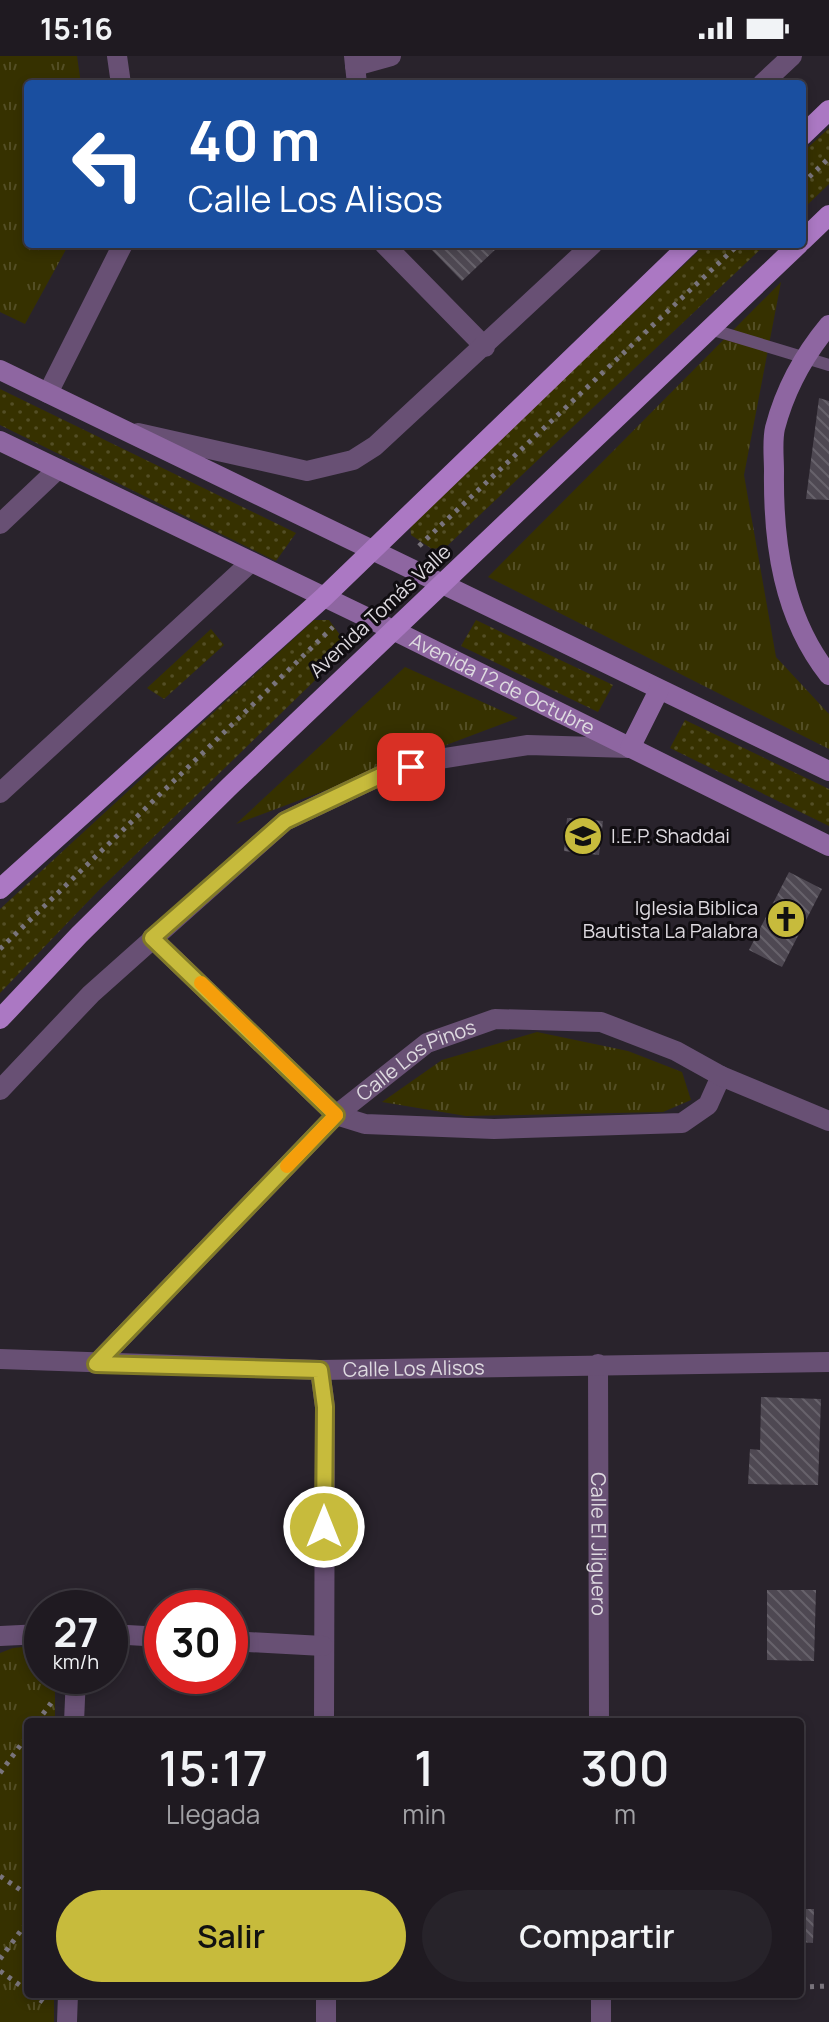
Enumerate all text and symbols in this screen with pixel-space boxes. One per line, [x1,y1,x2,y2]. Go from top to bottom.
text: 15:16 [40,8,113,49]
text: 40 m [188,101,320,178]
icon: left [56,112,160,216]
text: Calle Los Alisos [188,174,443,223]
street label: Avenida Tomás Valle [303,538,456,683]
street label: Avenida 12 de Octubre [405,626,600,741]
pin [377,733,445,801]
icon: arrive [389,745,433,789]
school or university icon: I.E.P. Shaddai [562,815,604,857]
place label: I.E.P. Shaddai [611,822,730,849]
place label: Iglesia Biblica Bautista La Palabra [583,894,758,944]
church icon: Iglesia Biblica Bautista La Palabra [765,898,807,940]
street label: Calle Los Pinos [350,1013,479,1107]
street label: Calle Los Alisos [343,1353,485,1383]
street label: Calle El Jilguero [585,1472,613,1616]
position arrow [282,1485,366,1569]
speed limit sign: 30 [144,1590,248,1694]
text: 27 [53,1604,99,1659]
text: km/h [53,1648,99,1675]
text: 15:17 [158,1735,268,1800]
text: 1 [414,1735,434,1800]
text: 300 [580,1735,670,1800]
text: Llegada [166,1796,260,1832]
text: min [402,1796,446,1832]
text: m [614,1796,636,1832]
button: Salir [56,1890,406,1982]
button: Compartir [422,1890,772,1982]

